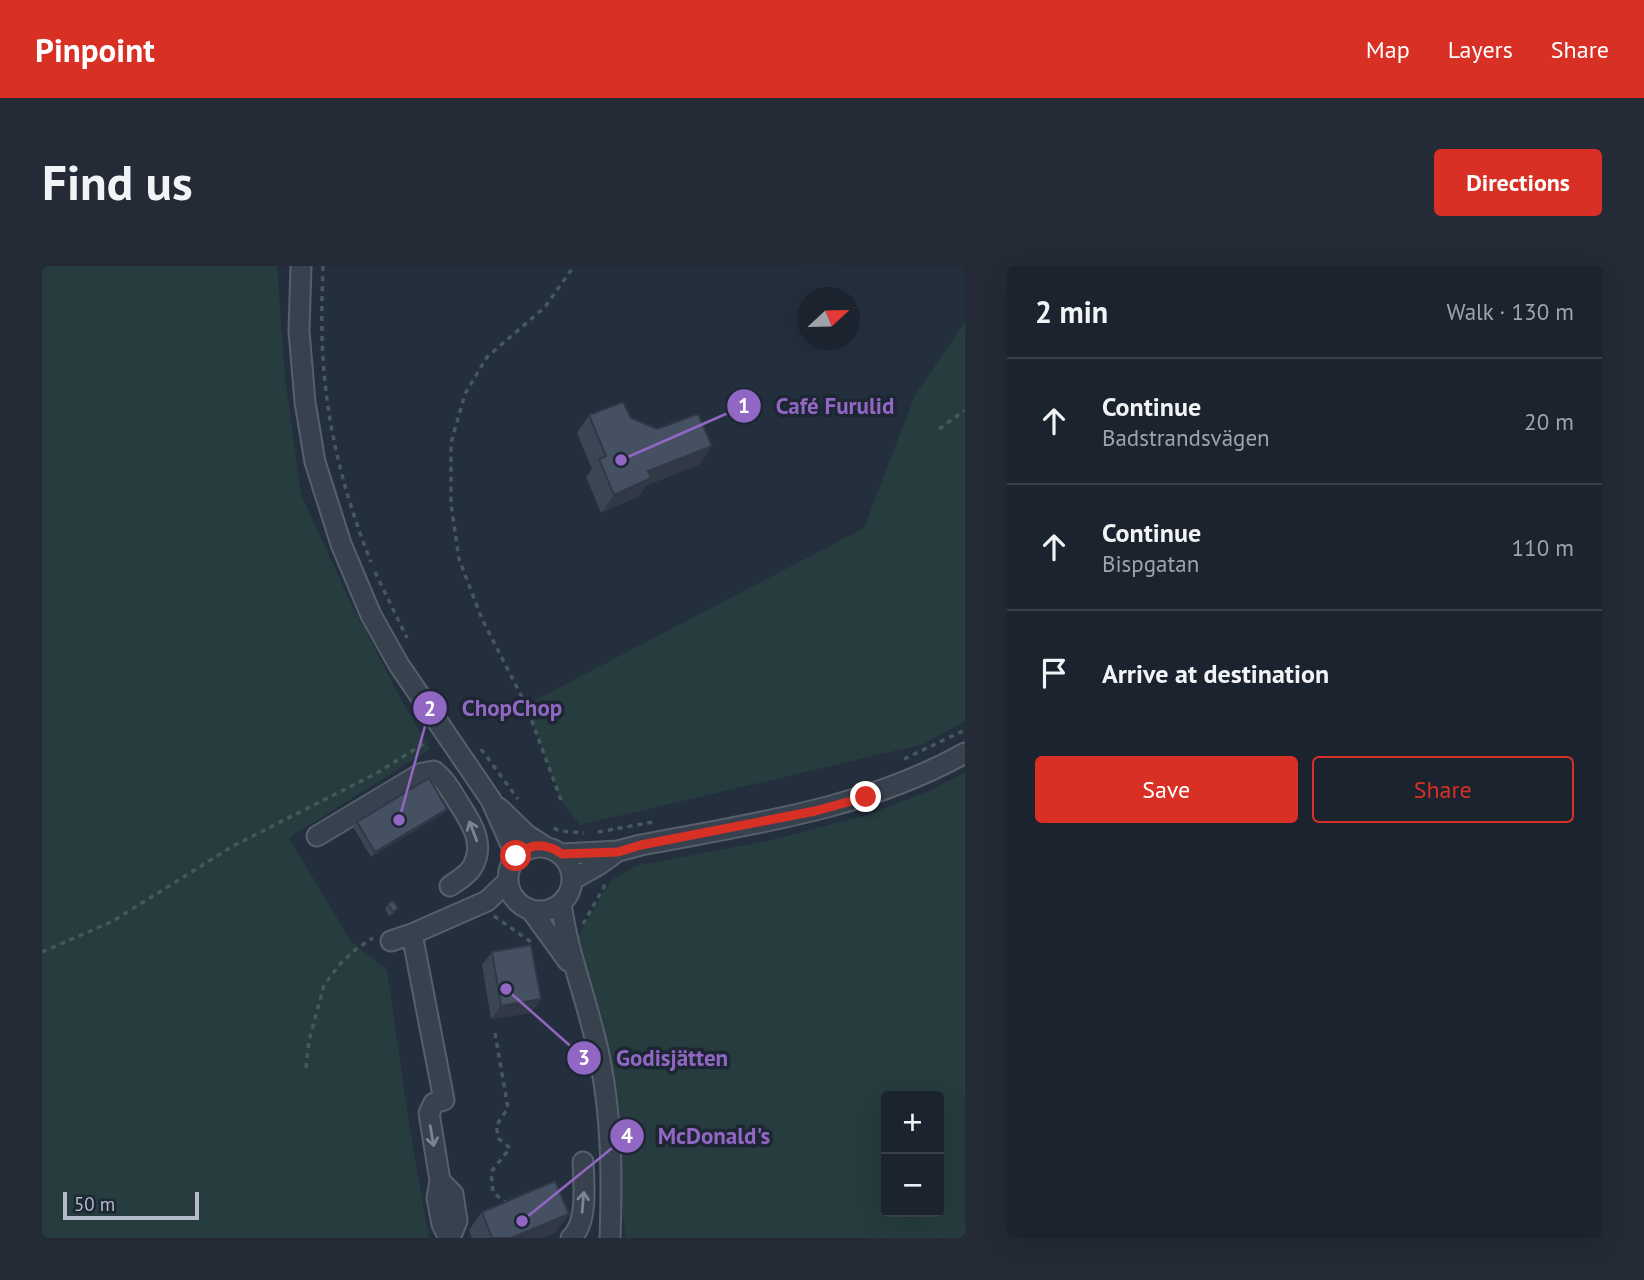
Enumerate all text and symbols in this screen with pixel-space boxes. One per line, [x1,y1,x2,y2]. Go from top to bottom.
text: Pinpoint [35,28,155,71]
text: Map [1366,34,1410,65]
text: Layers [1448,34,1513,65]
text: Share [1551,34,1609,65]
button: Directions [1434,149,1602,216]
text: Find us [42,150,193,214]
north arrow [797,287,860,350]
text: 2 min [1035,292,1108,331]
text: Walk · 130 m [1447,297,1574,326]
callout: Café Furulid [726,384,908,428]
text: Continue [1102,390,1201,423]
text: Café Furulid [776,391,894,420]
text: 1 [738,392,750,419]
icon: ahead [1035,402,1073,440]
text: 20 m [1524,407,1574,436]
text: Badstrandsvägen [1102,423,1270,452]
text: Continue [1102,516,1201,549]
icon: ahead [1035,528,1073,566]
text: 110 m [1512,533,1574,562]
text: Bispgatan [1102,549,1199,578]
icon: arrive [1035,654,1073,692]
text: Arrive at destination [1102,657,1329,690]
callout: ChopChop [413,686,576,730]
text: ChopChop [462,693,562,722]
text: 2 [424,695,436,722]
button: Save [1035,756,1298,823]
button: Share [1312,756,1574,823]
route end [850,781,881,812]
one-way arrow [466,820,479,842]
route start [500,840,531,871]
callout: Godisjätten [567,1036,742,1080]
text: Godisjätten [616,1043,728,1072]
text: 3 [578,1044,590,1071]
map controls [881,1091,944,1217]
button: + [881,1091,944,1154]
callout: McDonald's [609,1114,785,1158]
text: McDonald's [658,1121,771,1150]
text: 4 [621,1122,633,1149]
one-way arrow [426,1124,439,1147]
button: − [881,1154,944,1217]
scale bar [63,1189,200,1221]
one-way arrow [577,1191,590,1214]
text: 50 m [74,1192,115,1216]

